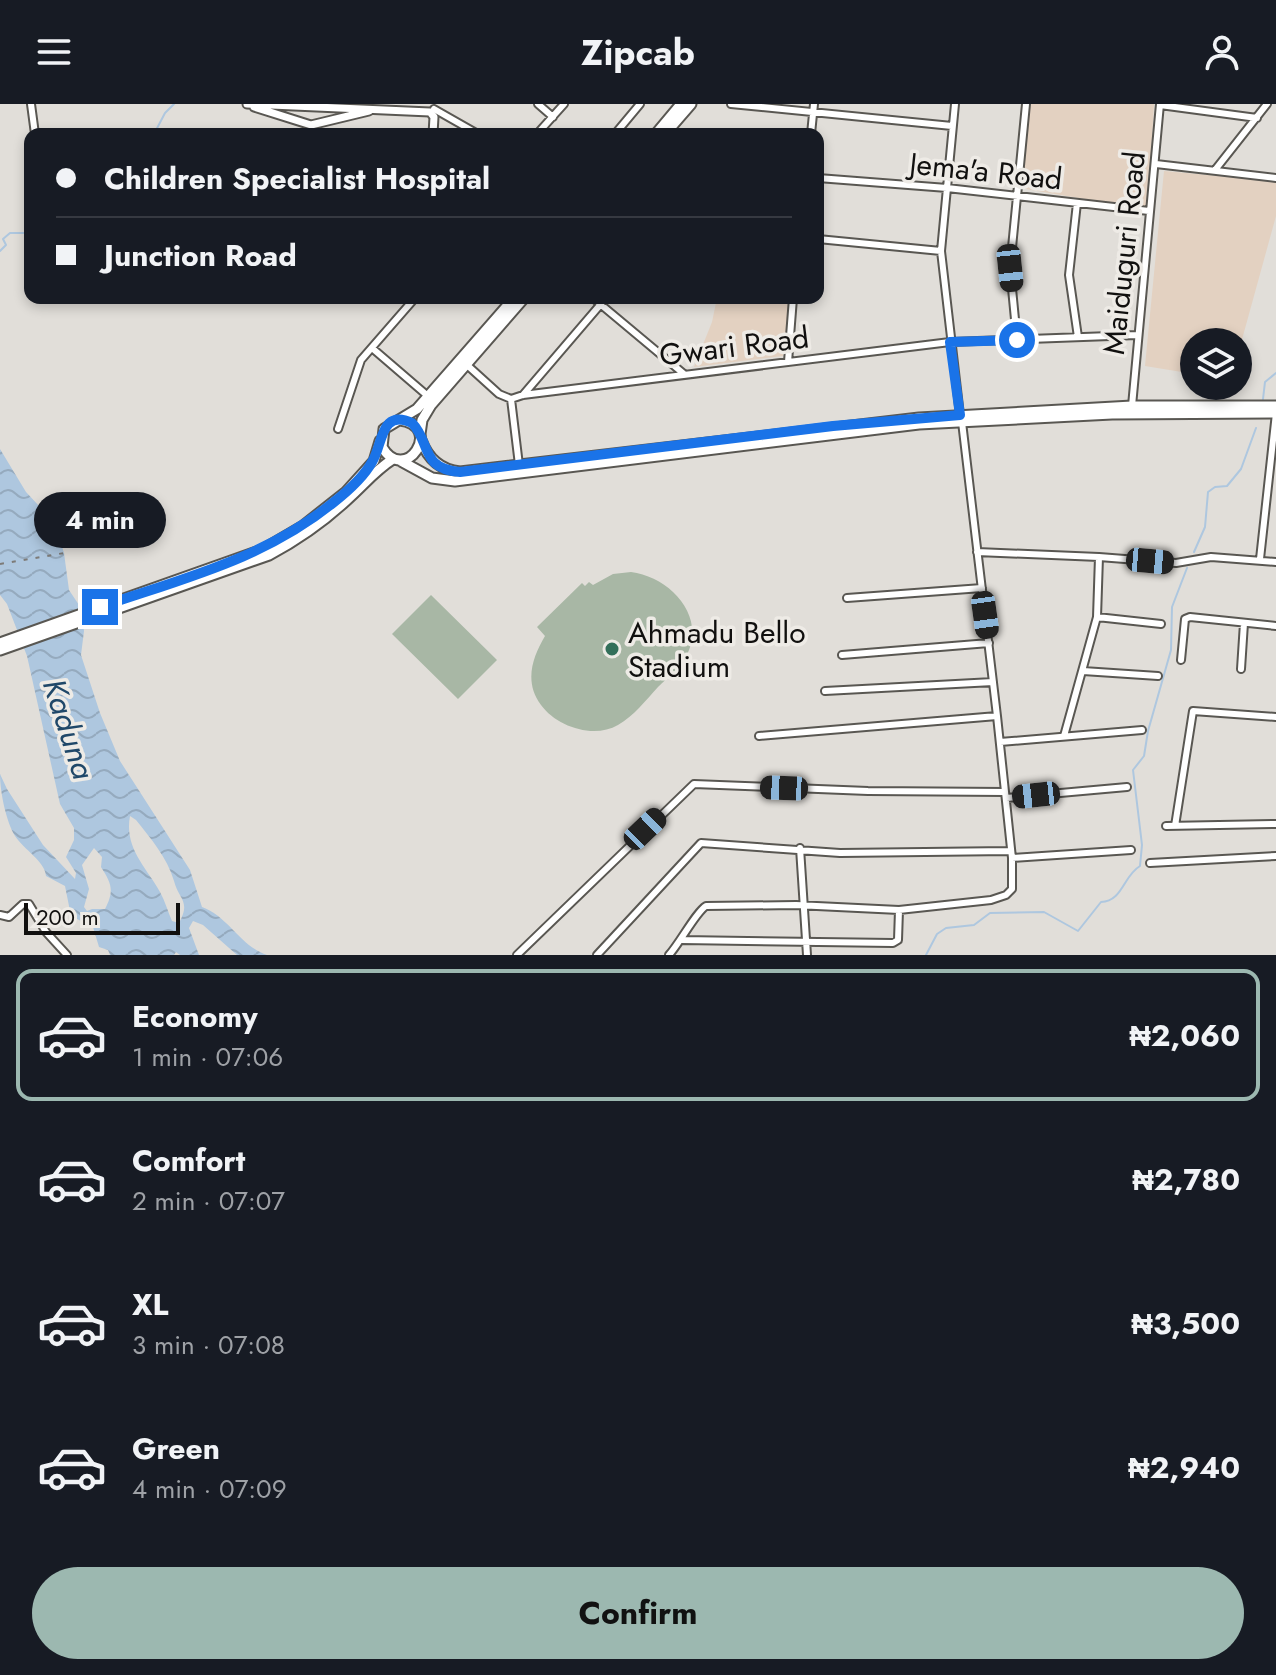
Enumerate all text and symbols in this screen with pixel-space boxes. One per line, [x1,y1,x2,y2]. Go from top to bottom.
text: Zipcab [581,26,695,78]
icon: menu [32,30,76,74]
icon: person [1200,30,1244,74]
street label: Jema'a Road [904,141,1064,200]
street label: Maiduguri Road [1092,149,1156,357]
text: Children Specialist Hospital [104,157,490,200]
text: Junction Road [104,234,297,277]
car [996,243,1024,293]
street label: Gwari Road [657,315,811,377]
route start [999,322,1035,358]
map controls [1180,328,1252,400]
button: layers [1180,328,1252,400]
callout: 4 min [34,491,166,547]
text: 4 min [65,501,135,539]
car [1125,547,1175,575]
route end [82,589,118,625]
car [970,590,1000,640]
place label: Ahmadu Bello Stadium [628,611,806,688]
marker: Ahmadu Bello Stadium [603,640,621,658]
water label: Kaduna [31,673,107,785]
car [760,775,808,801]
car [1011,781,1061,809]
car [619,804,671,854]
scale bar [24,899,180,935]
text: 200 m [36,901,99,933]
text: Economy [132,995,258,1038]
icon: car [36,999,108,1071]
text: ₦2,060 [1129,1014,1240,1057]
text: 1 min · 07:06 [132,1038,283,1076]
text: Comfort [132,1139,245,1182]
icon: car [36,1143,108,1215]
text: ₦2,780 [1132,1158,1240,1201]
text: 2 min · 07:07 [132,1182,285,1220]
text: XL [132,1283,168,1326]
icon: car [36,1287,108,1359]
text: ₦3,500 [1131,1302,1240,1345]
text: 3 min · 07:08 [132,1326,285,1364]
text: Green [132,1427,220,1470]
icon: car [36,1431,108,1503]
text: ₦2,940 [1128,1446,1240,1489]
text: 4 min · 07:09 [132,1470,287,1508]
button: Confirm [32,1567,1244,1659]

